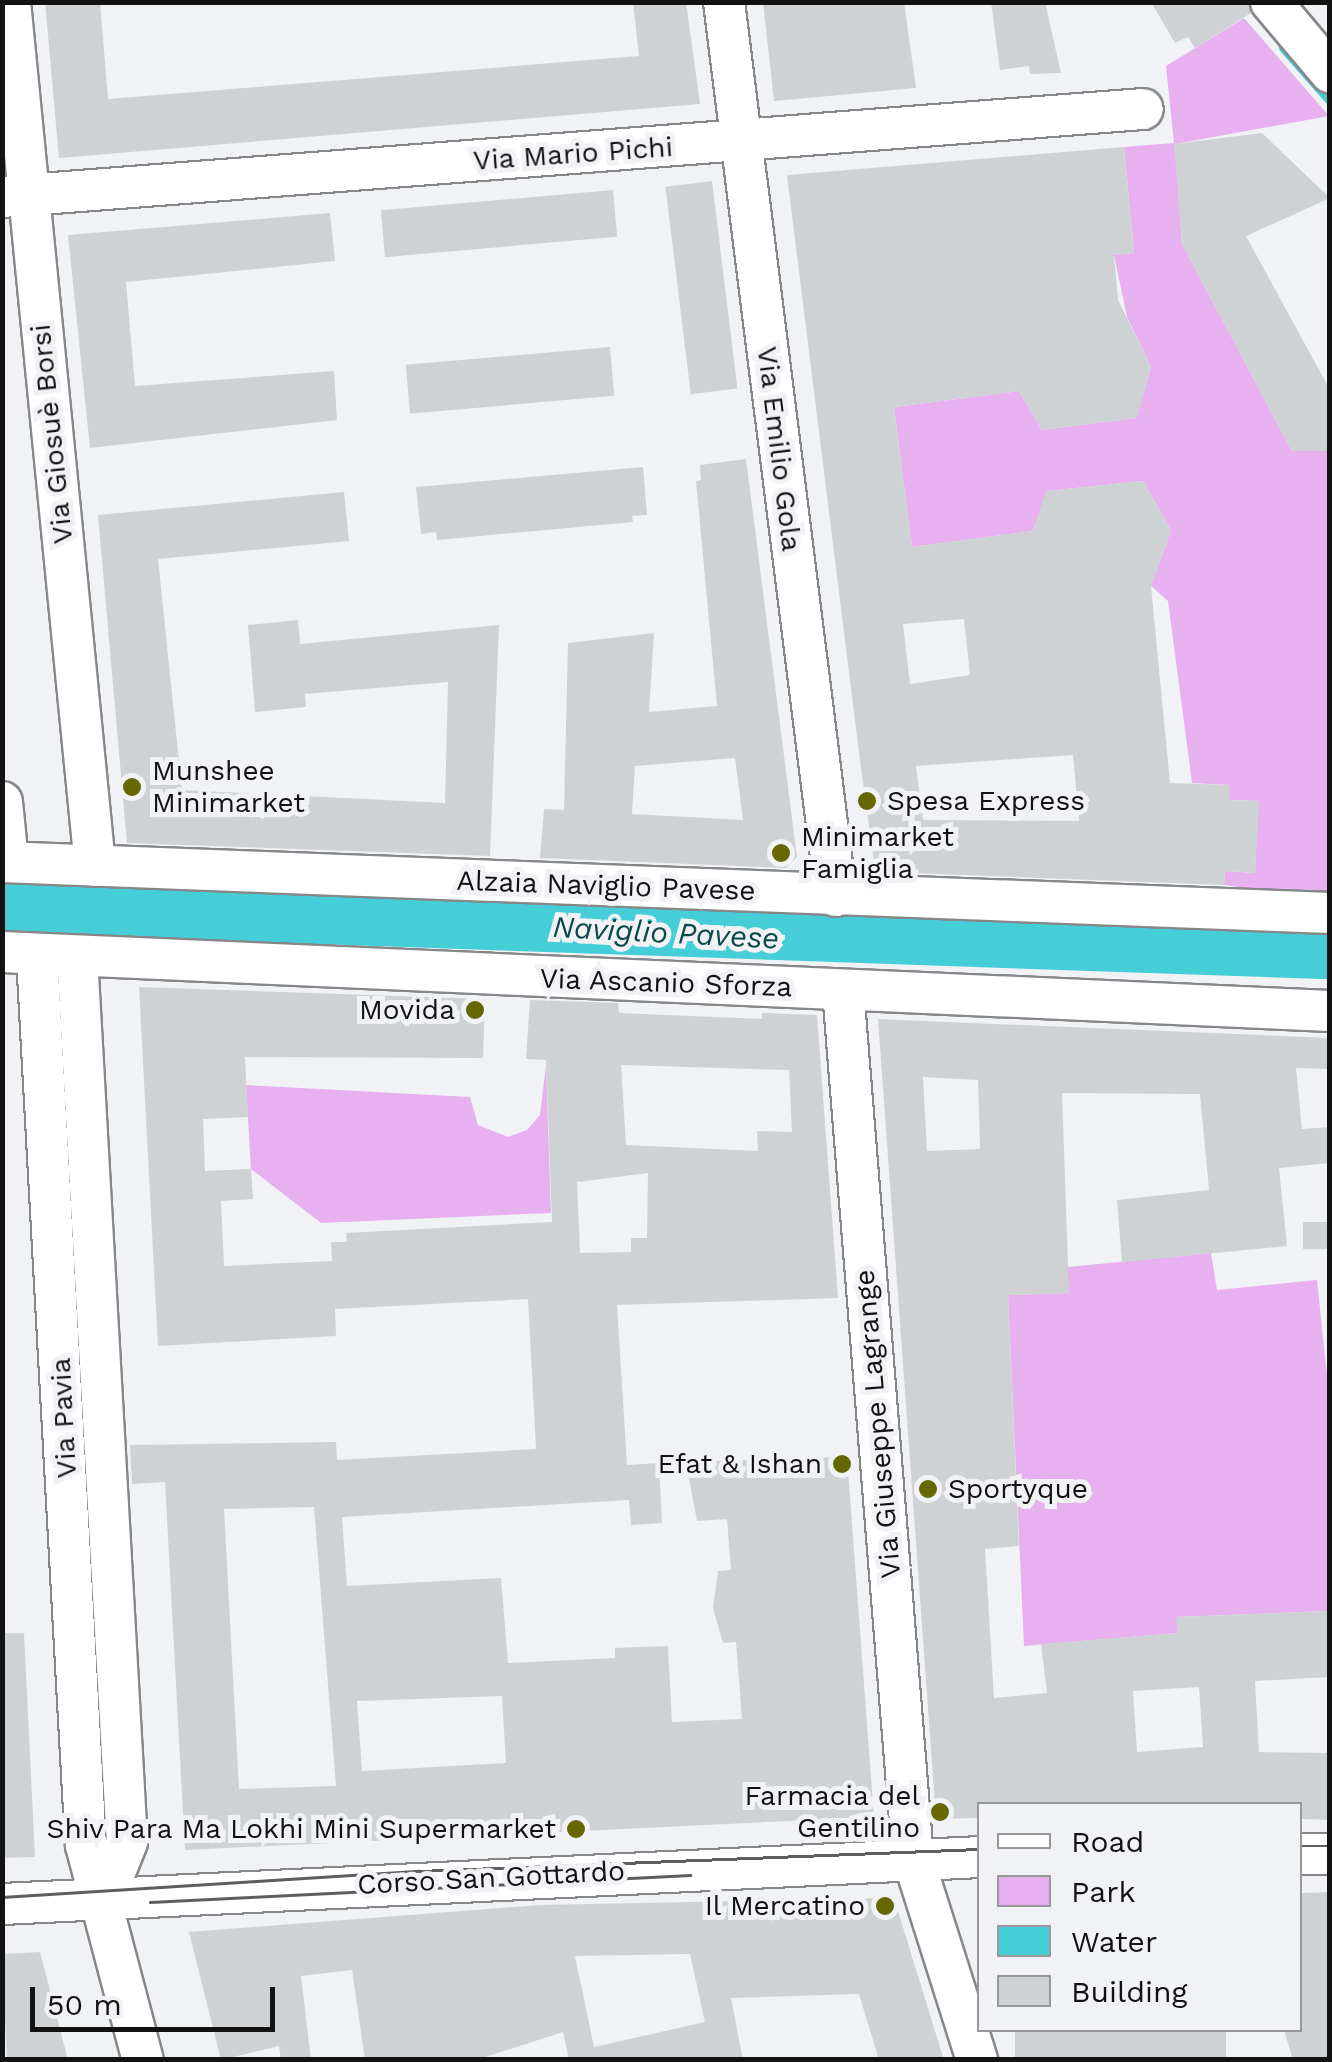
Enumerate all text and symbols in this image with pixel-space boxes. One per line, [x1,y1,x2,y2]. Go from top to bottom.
street label: Via Mario Pichi [472,130,674,178]
street label: Via Giosuè Borsi [24,322,80,546]
street label: Via Emilio Gola [750,344,808,554]
place label: Munshee Minimarket [152,754,305,820]
marker: Munshee Minimarket [121,776,143,798]
place label: Spesa Express [887,784,1086,818]
marker: Spesa Express [856,790,878,812]
place label: Minimarket Famiglia [801,820,954,886]
marker: Minimarket Famiglia [770,842,792,864]
street label: Alzaia Naviglio Pavese [456,864,756,908]
water label: Naviglio Pavese [552,909,780,957]
street label: Via Ascanio Sforza [538,962,794,1004]
place label: Movida [359,993,455,1027]
marker: Movida [464,999,486,1021]
street label: Via Giuseppe Lagrange [848,1268,908,1580]
street label: Via Pavia [44,1357,84,1479]
place label: Efat & Ishan [658,1447,822,1481]
marker: Efat & Ishan [831,1453,853,1475]
place label: Sportyque [948,1472,1088,1506]
marker: Sportyque [917,1478,939,1500]
place label: Farmacia del Gentilino [744,1779,920,1845]
marker: Farmacia del Gentilino [929,1801,951,1823]
legend [977,1802,1302,2032]
place label: Shiv Para Ma Lokhi Mini Supermarket [45,1812,556,1846]
marker: Shiv Para Ma Lokhi Mini Supermarket [565,1818,587,1840]
text: Road [1071,1824,1144,1859]
street label: Corso San Gottardo [356,1854,626,1902]
text: Park [1071,1874,1136,1909]
place label: Il Mercatino [704,1889,865,1923]
marker: Il Mercatino [874,1895,896,1917]
text: Water [1071,1924,1157,1959]
scale bar [35,1967,280,2029]
text: Building [1071,1974,1188,2009]
text: 50 m [47,1987,122,2022]

